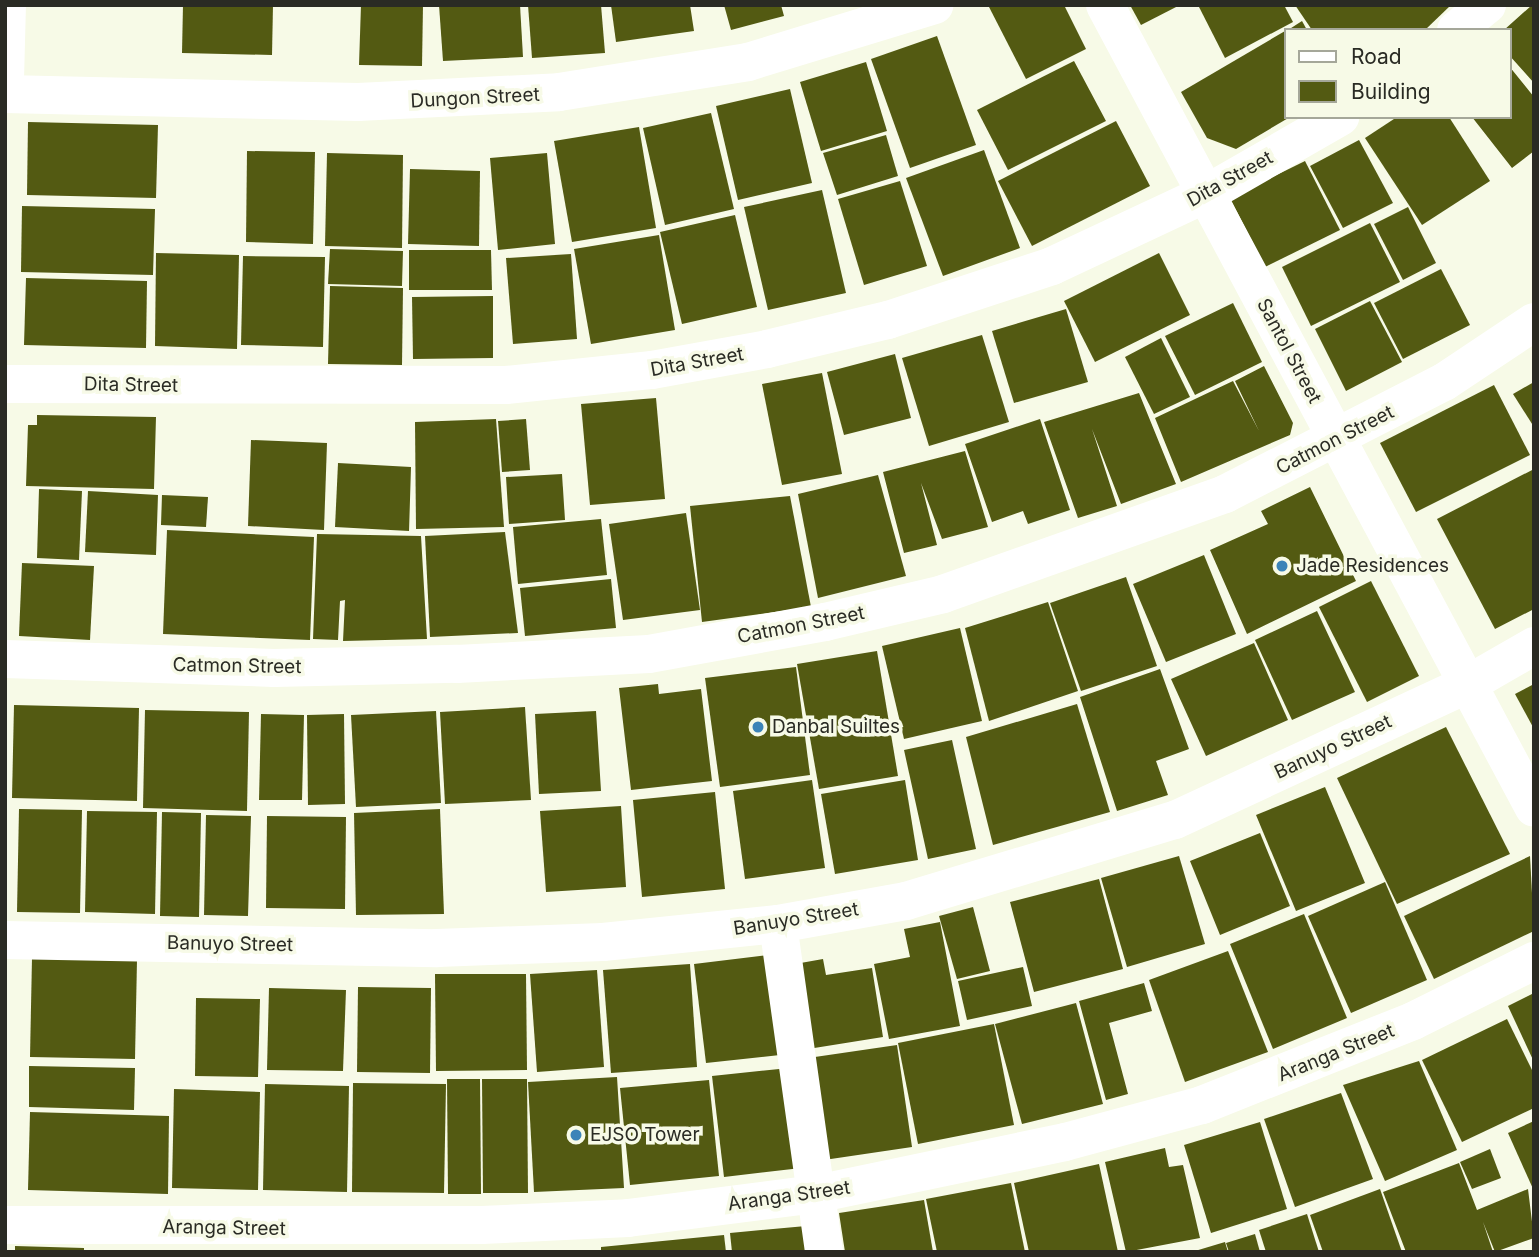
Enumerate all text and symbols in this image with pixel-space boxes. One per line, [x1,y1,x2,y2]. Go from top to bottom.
legend [1284,28,1511,119]
text: Road [1351,44,1402,69]
text: Building [1351,79,1431,104]
street label: Dungon Street [410,83,540,113]
street label: Dita Street [1183,146,1277,212]
street label: Santol Street [1252,295,1326,407]
street label: Dita Street [649,343,745,381]
street label: Dita Street [84,373,178,397]
street label: Catmon Street [1272,401,1398,479]
place label: Jade Residences [1296,555,1449,577]
marker: Jade Residences [1274,558,1290,574]
street label: Catmon Street [736,602,866,648]
street label: Catmon Street [172,653,302,679]
street label: Banuyo Street [1271,710,1395,784]
place label: Danbal Suiltes [772,716,900,738]
marker: Danbal Suiltes [750,719,766,735]
street label: Banuyo Street [732,898,860,940]
street label: Banuyo Street [167,932,293,956]
street label: Aranga Street [1275,1019,1397,1087]
place label: EJSO Tower [590,1124,700,1146]
marker: EJSO Tower [568,1127,584,1143]
street label: Aranga Street [726,1176,852,1216]
street label: Aranga Street [162,1216,286,1240]

